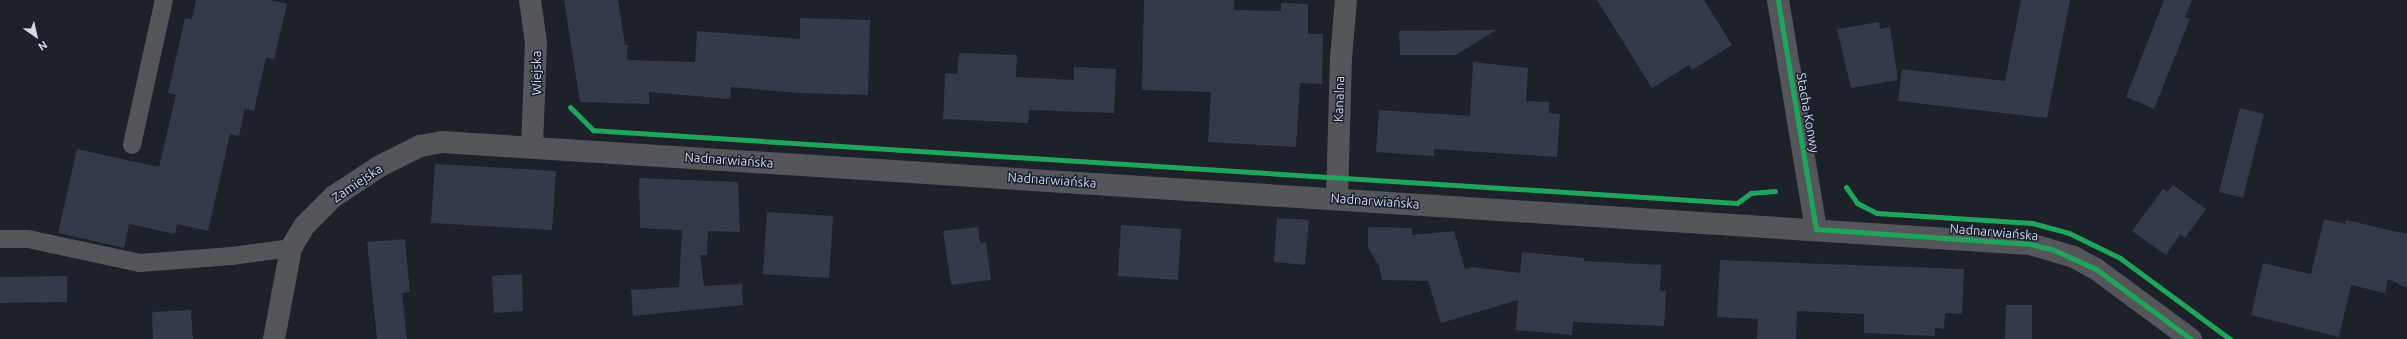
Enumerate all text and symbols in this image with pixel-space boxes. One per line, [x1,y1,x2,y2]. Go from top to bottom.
north arrow [16,16,56,56]
text: N [36,39,49,53]
street label: Wiejska [528,51,544,95]
street label: Stacha Konwy [1793,72,1823,154]
street label: Kanalna [1330,76,1348,122]
street label: Nadnarwiańska [684,149,774,171]
street label: Zamiejska [329,160,385,206]
street label: Nadnarwiańska [1007,169,1097,191]
street label: Nadnarwiańska [1330,190,1420,212]
street label: Nadnarwiańska [1949,220,2039,244]

